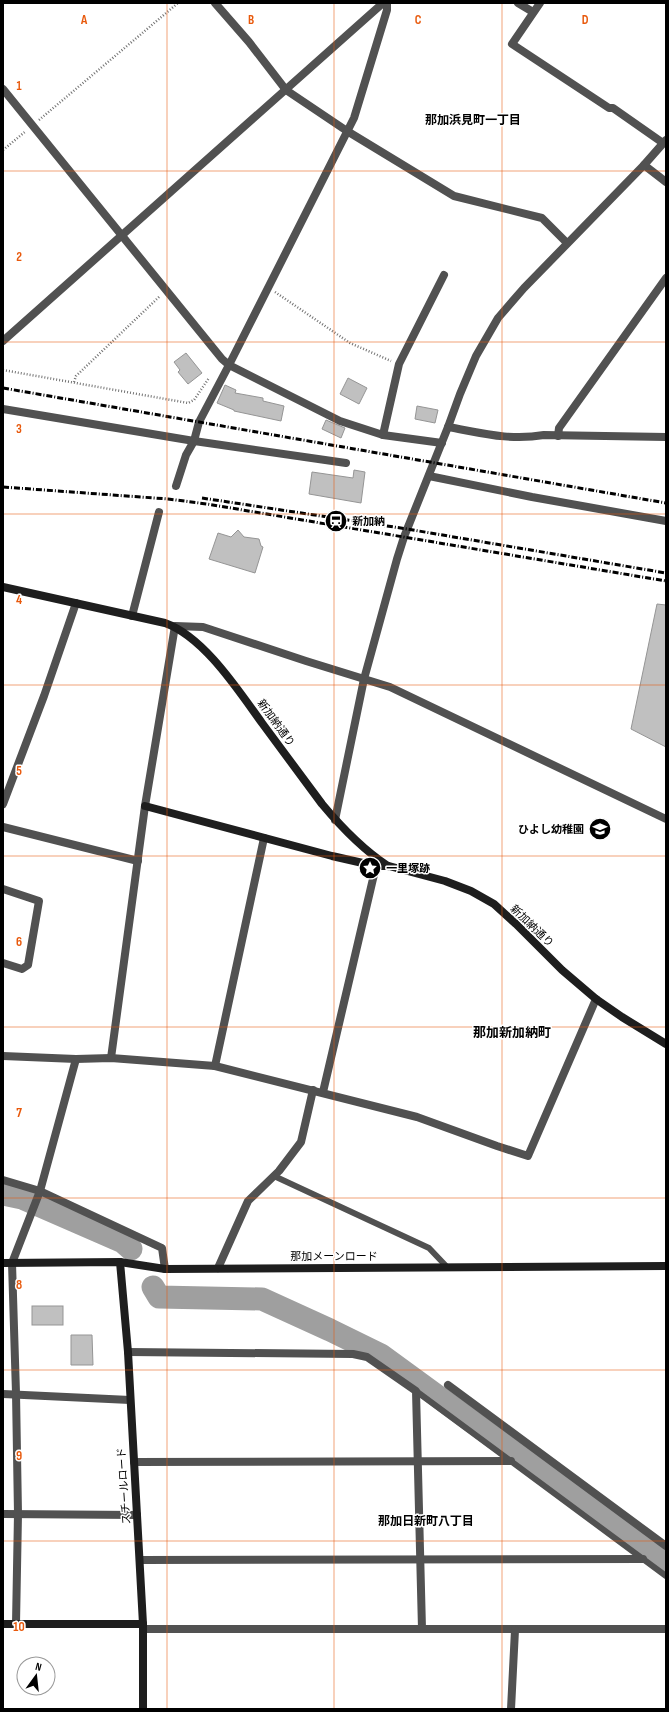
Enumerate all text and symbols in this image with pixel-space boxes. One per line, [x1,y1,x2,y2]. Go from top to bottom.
text: A [80,12,88,28]
text: B [248,12,254,28]
text: C [415,12,422,28]
text: D [582,12,589,28]
text: 1 [16,78,22,94]
district label: 那加浜見町一丁目 [425,113,521,128]
text: 2 [16,249,22,265]
text: 3 [16,421,22,437]
station icon: 新加納 [323,508,349,534]
place label: 新加納 [352,515,385,528]
text: 4 [16,592,22,608]
street label: 新加納通り [255,697,297,749]
text: 5 [16,763,22,779]
school or university icon: ひよし幼稚園 [587,816,613,842]
place label: ひよし幼稚園 [518,823,584,836]
place icon: 一里塚跡 [357,855,383,881]
place label: 一里塚跡 [386,862,430,875]
street label: 新加納通り [508,902,556,950]
text: 6 [16,934,22,950]
district label: 那加新加納町 [473,1025,551,1041]
text: 7 [16,1105,22,1121]
street label: 那加メーンロード [290,1250,378,1263]
text: 8 [16,1277,22,1293]
street label: スチールロード [115,1447,133,1525]
text: 9 [16,1448,22,1464]
district label: 那加日新町八丁目 [378,1514,474,1529]
text: 10 [13,1619,25,1635]
north arrow [16,1656,56,1696]
text: N [34,1660,43,1674]

